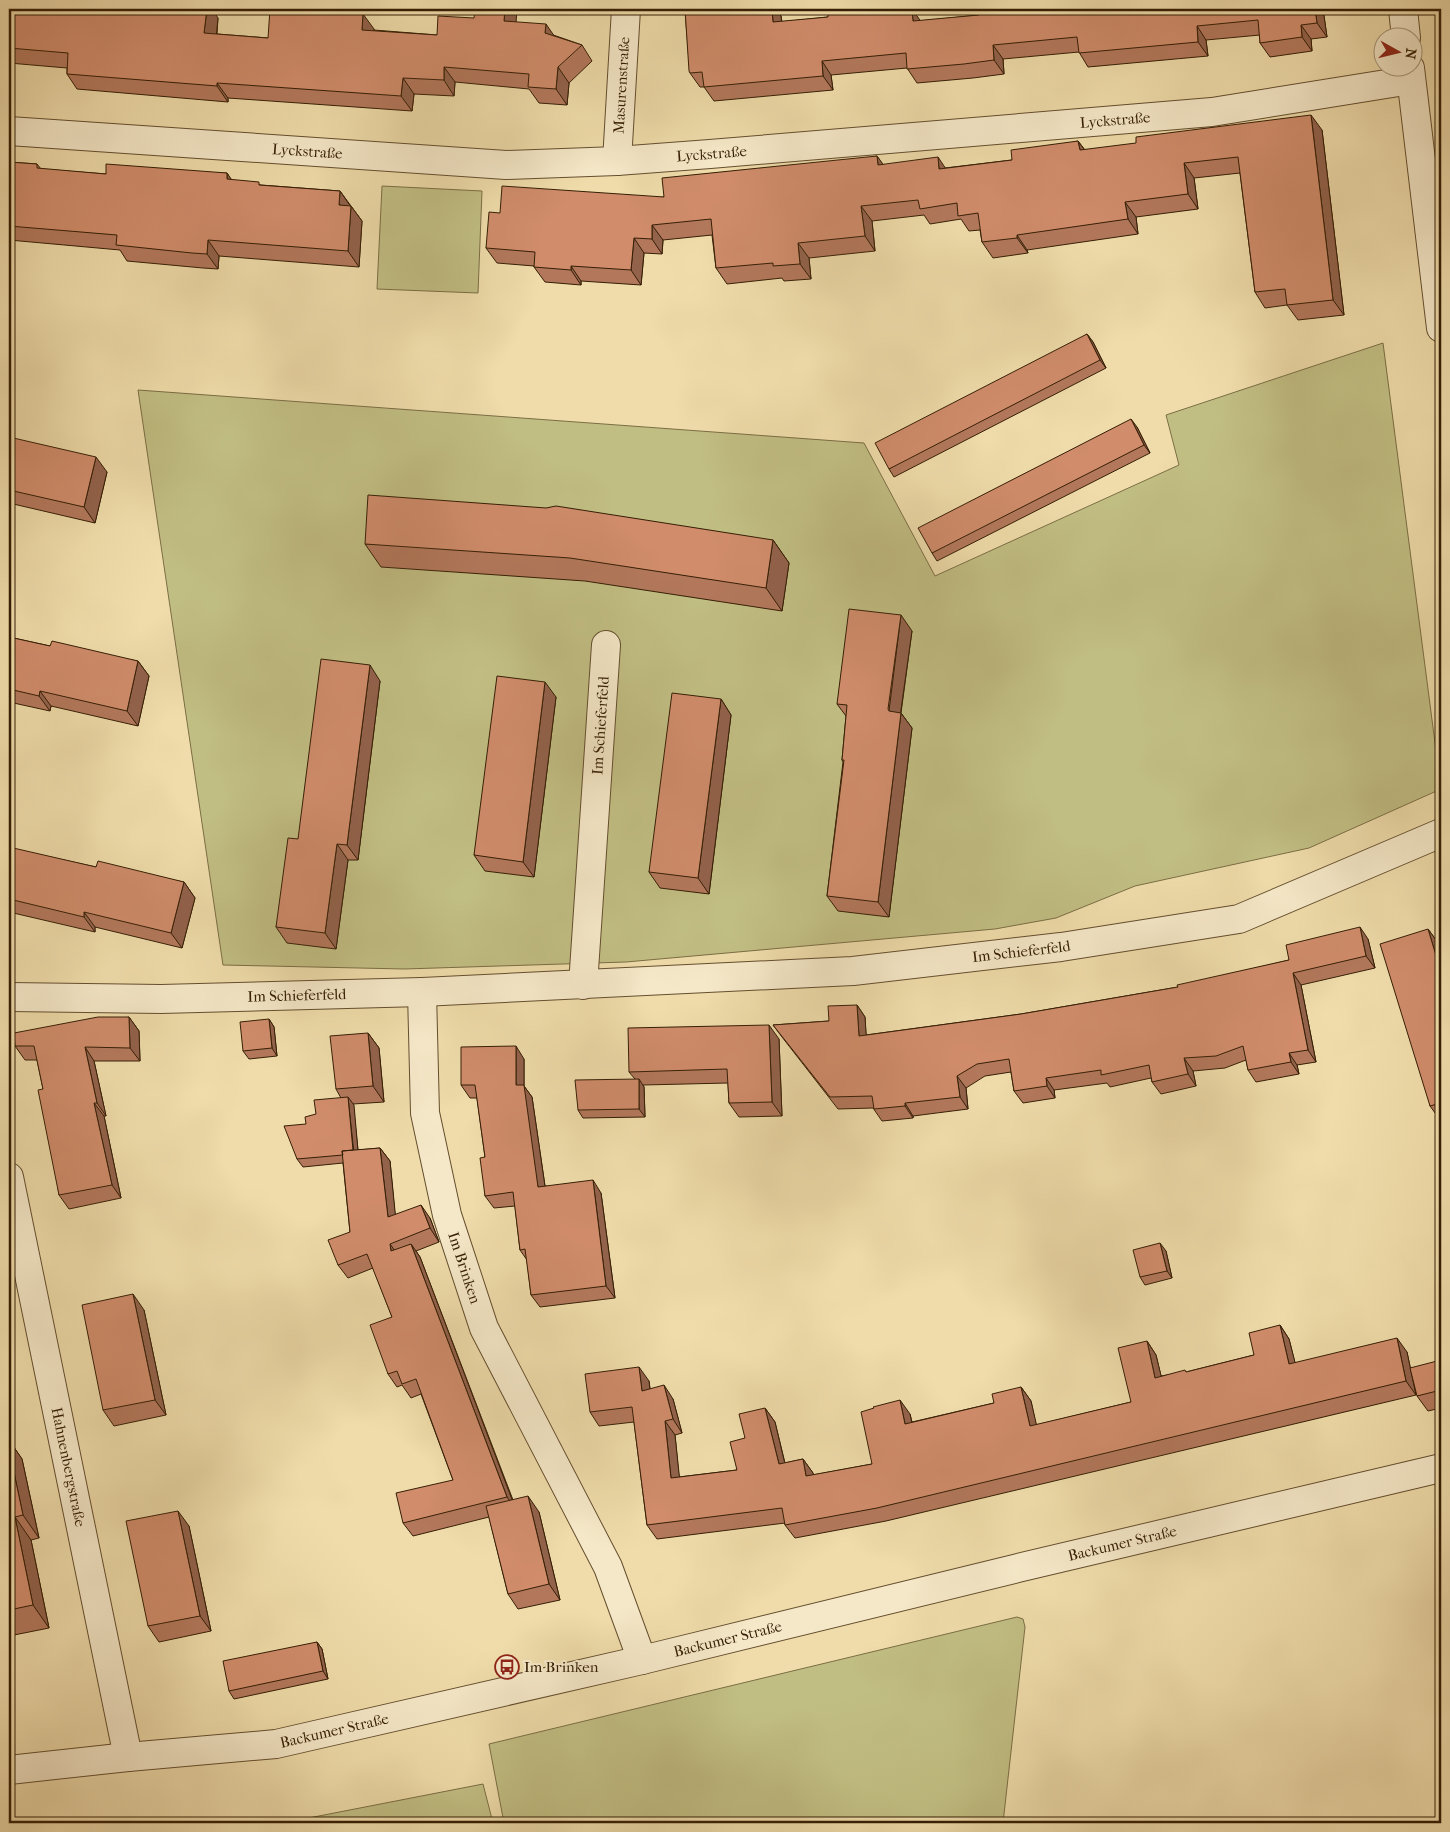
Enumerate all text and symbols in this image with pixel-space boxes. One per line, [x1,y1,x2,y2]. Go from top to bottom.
north arrow [1372,28,1422,78]
street label: Masurenstraße [610,36,633,134]
text: N [1401,47,1420,61]
street label: Lyckstraße [1079,108,1152,132]
street label: Lyckstraße [271,140,344,163]
street label: Lyckstraße [676,142,748,166]
street label: Im Schieferfeld [588,675,613,776]
street label: Im Schieferfeld [971,937,1073,966]
street label: Im Schieferfeld [247,985,347,1006]
street label: Im Brinken [444,1230,485,1306]
street label: Hahnenbergstraße [47,1406,90,1529]
street label: Backumer Straße [1066,1522,1179,1565]
street label: Backumer Straße [672,1617,784,1661]
bus stop icon: Im Brinken [494,1654,520,1680]
place label: Im Brinken [524,1658,599,1676]
street label: Backumer Straße [278,1709,391,1752]

